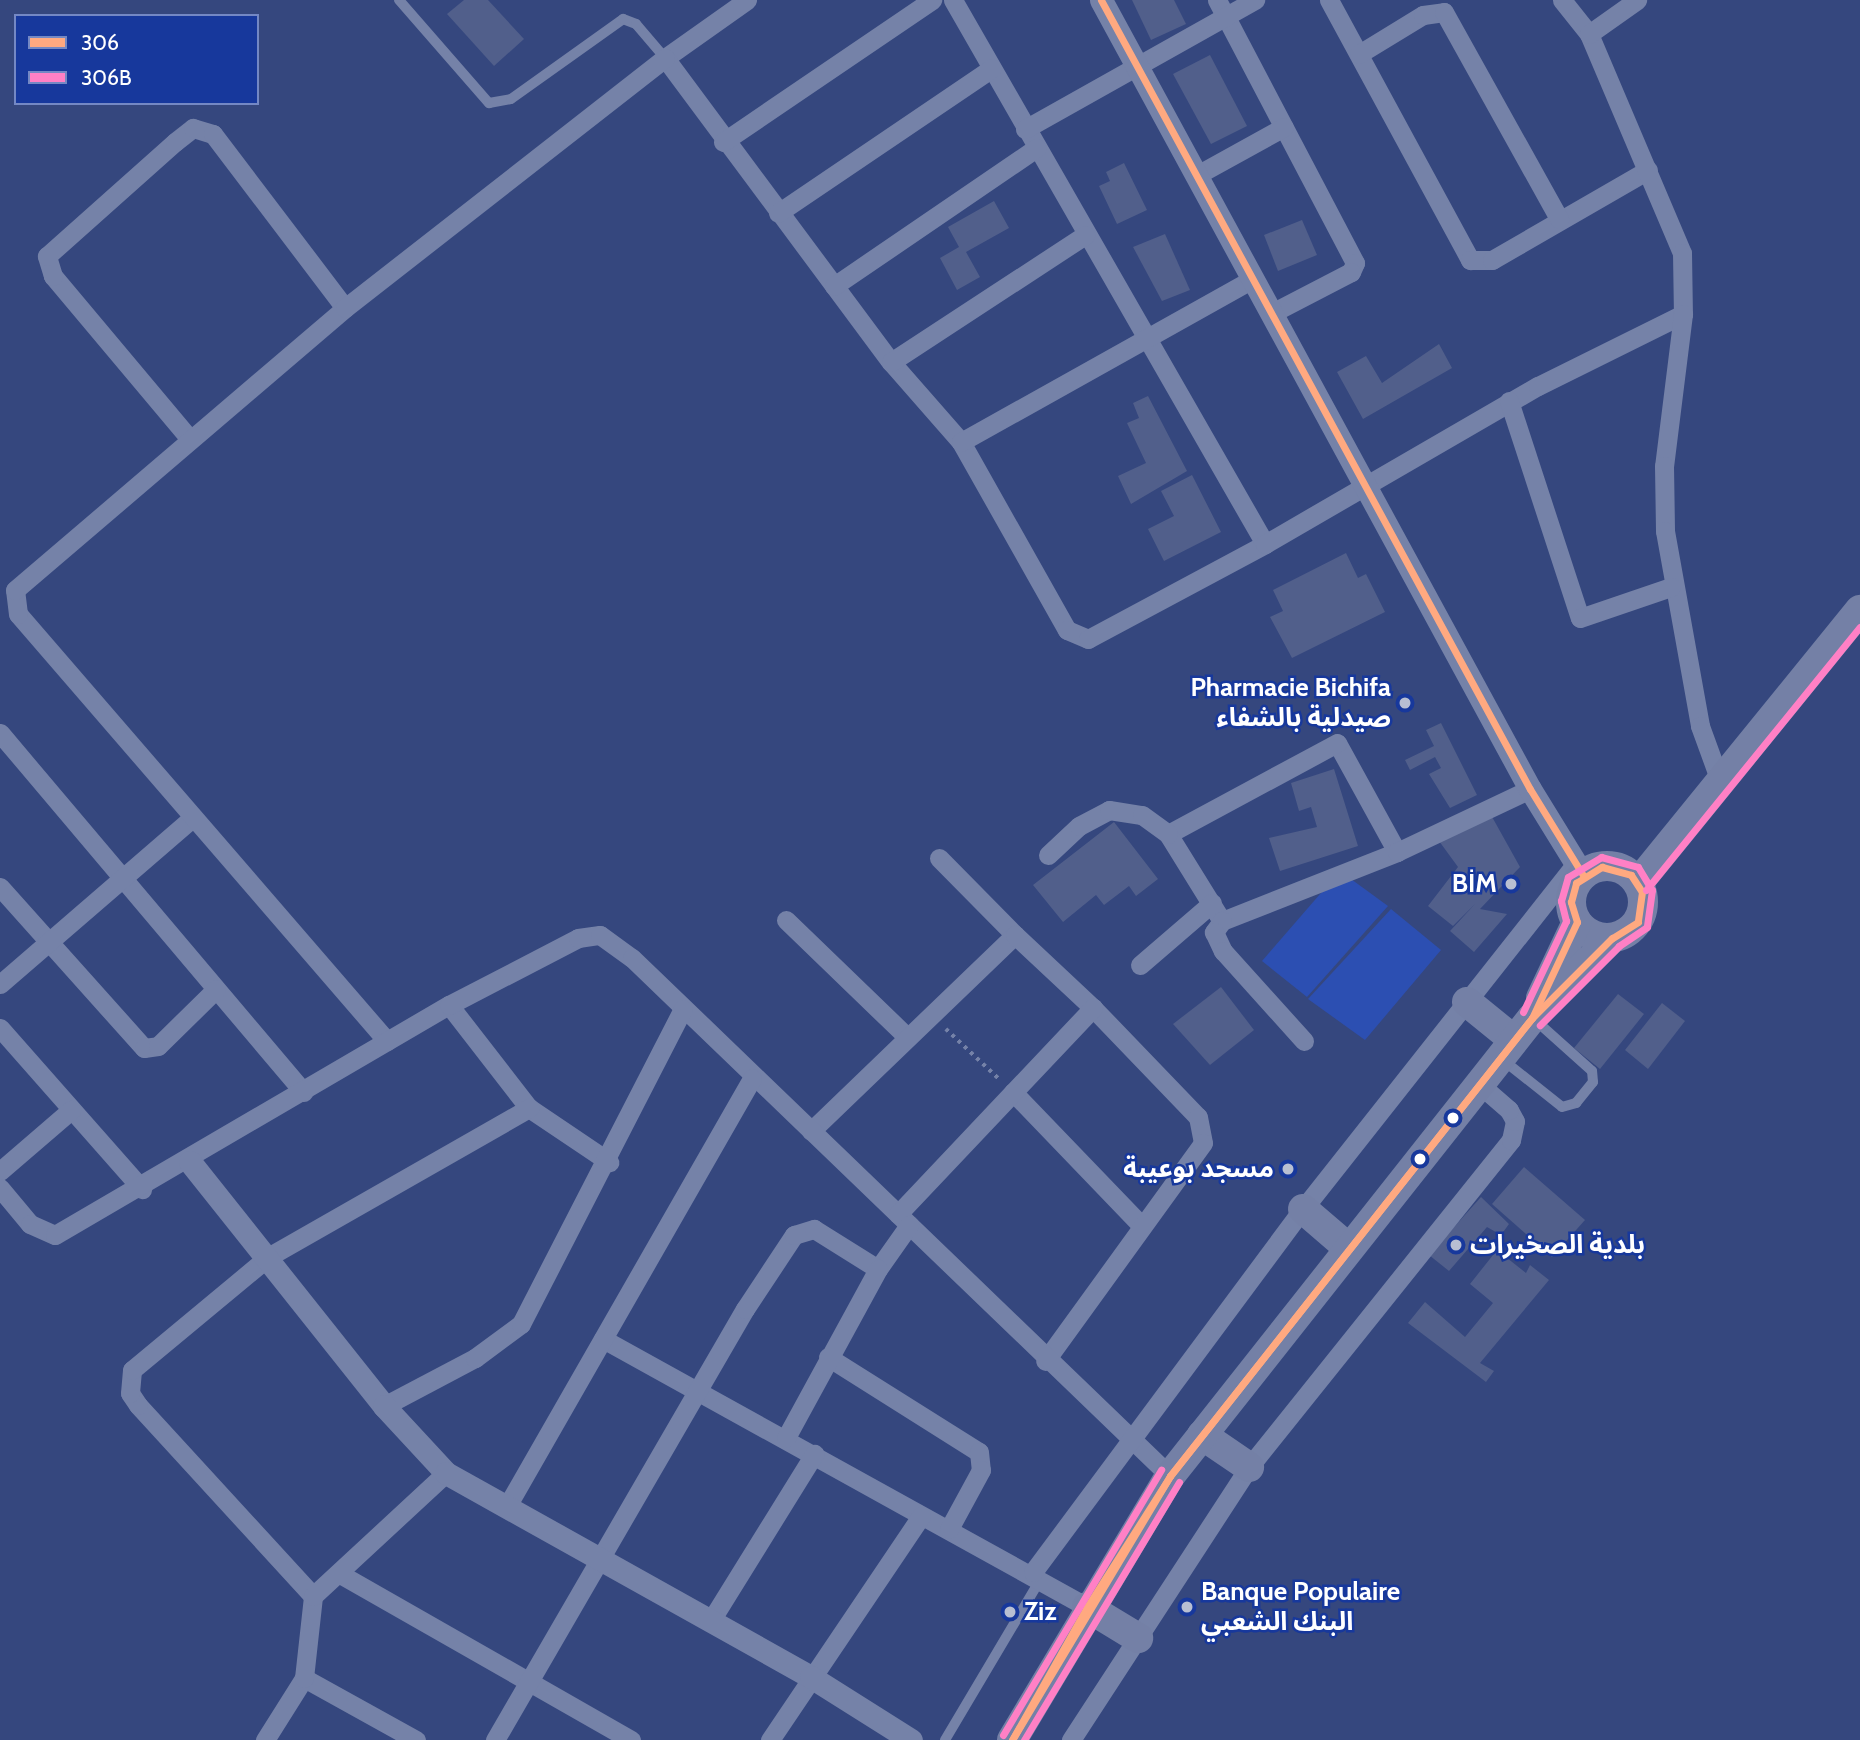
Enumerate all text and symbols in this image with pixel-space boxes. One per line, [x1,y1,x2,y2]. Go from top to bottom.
legend [14,14,259,105]
text: 306 [81,30,119,55]
text: 306B [81,65,131,90]
place label: Pharmacie Bichifa صيدلية بالشفاء [1191,672,1391,734]
marker: Pharmacie Bichifa صيدلية بالشفاء [1397,695,1413,711]
place label: BİM [1452,868,1497,900]
marker: BİM [1503,876,1519,892]
unlabelled marker [1446,1111,1460,1125]
unlabelled marker [1413,1152,1427,1166]
place label: مسجد بوعيبة [1123,1153,1274,1185]
marker: مسجد بوعيبة [1280,1161,1296,1177]
place label: بلدية الصخيرات [1470,1229,1645,1261]
marker: بلدية الصخيرات [1448,1237,1464,1253]
place label: Banque Populaire البنك الشعبي [1201,1576,1400,1638]
place label: Ziz [1024,1596,1057,1628]
marker: Banque Populaire البنك الشعبي [1179,1599,1195,1615]
marker: Ziz [1002,1604,1018,1620]

